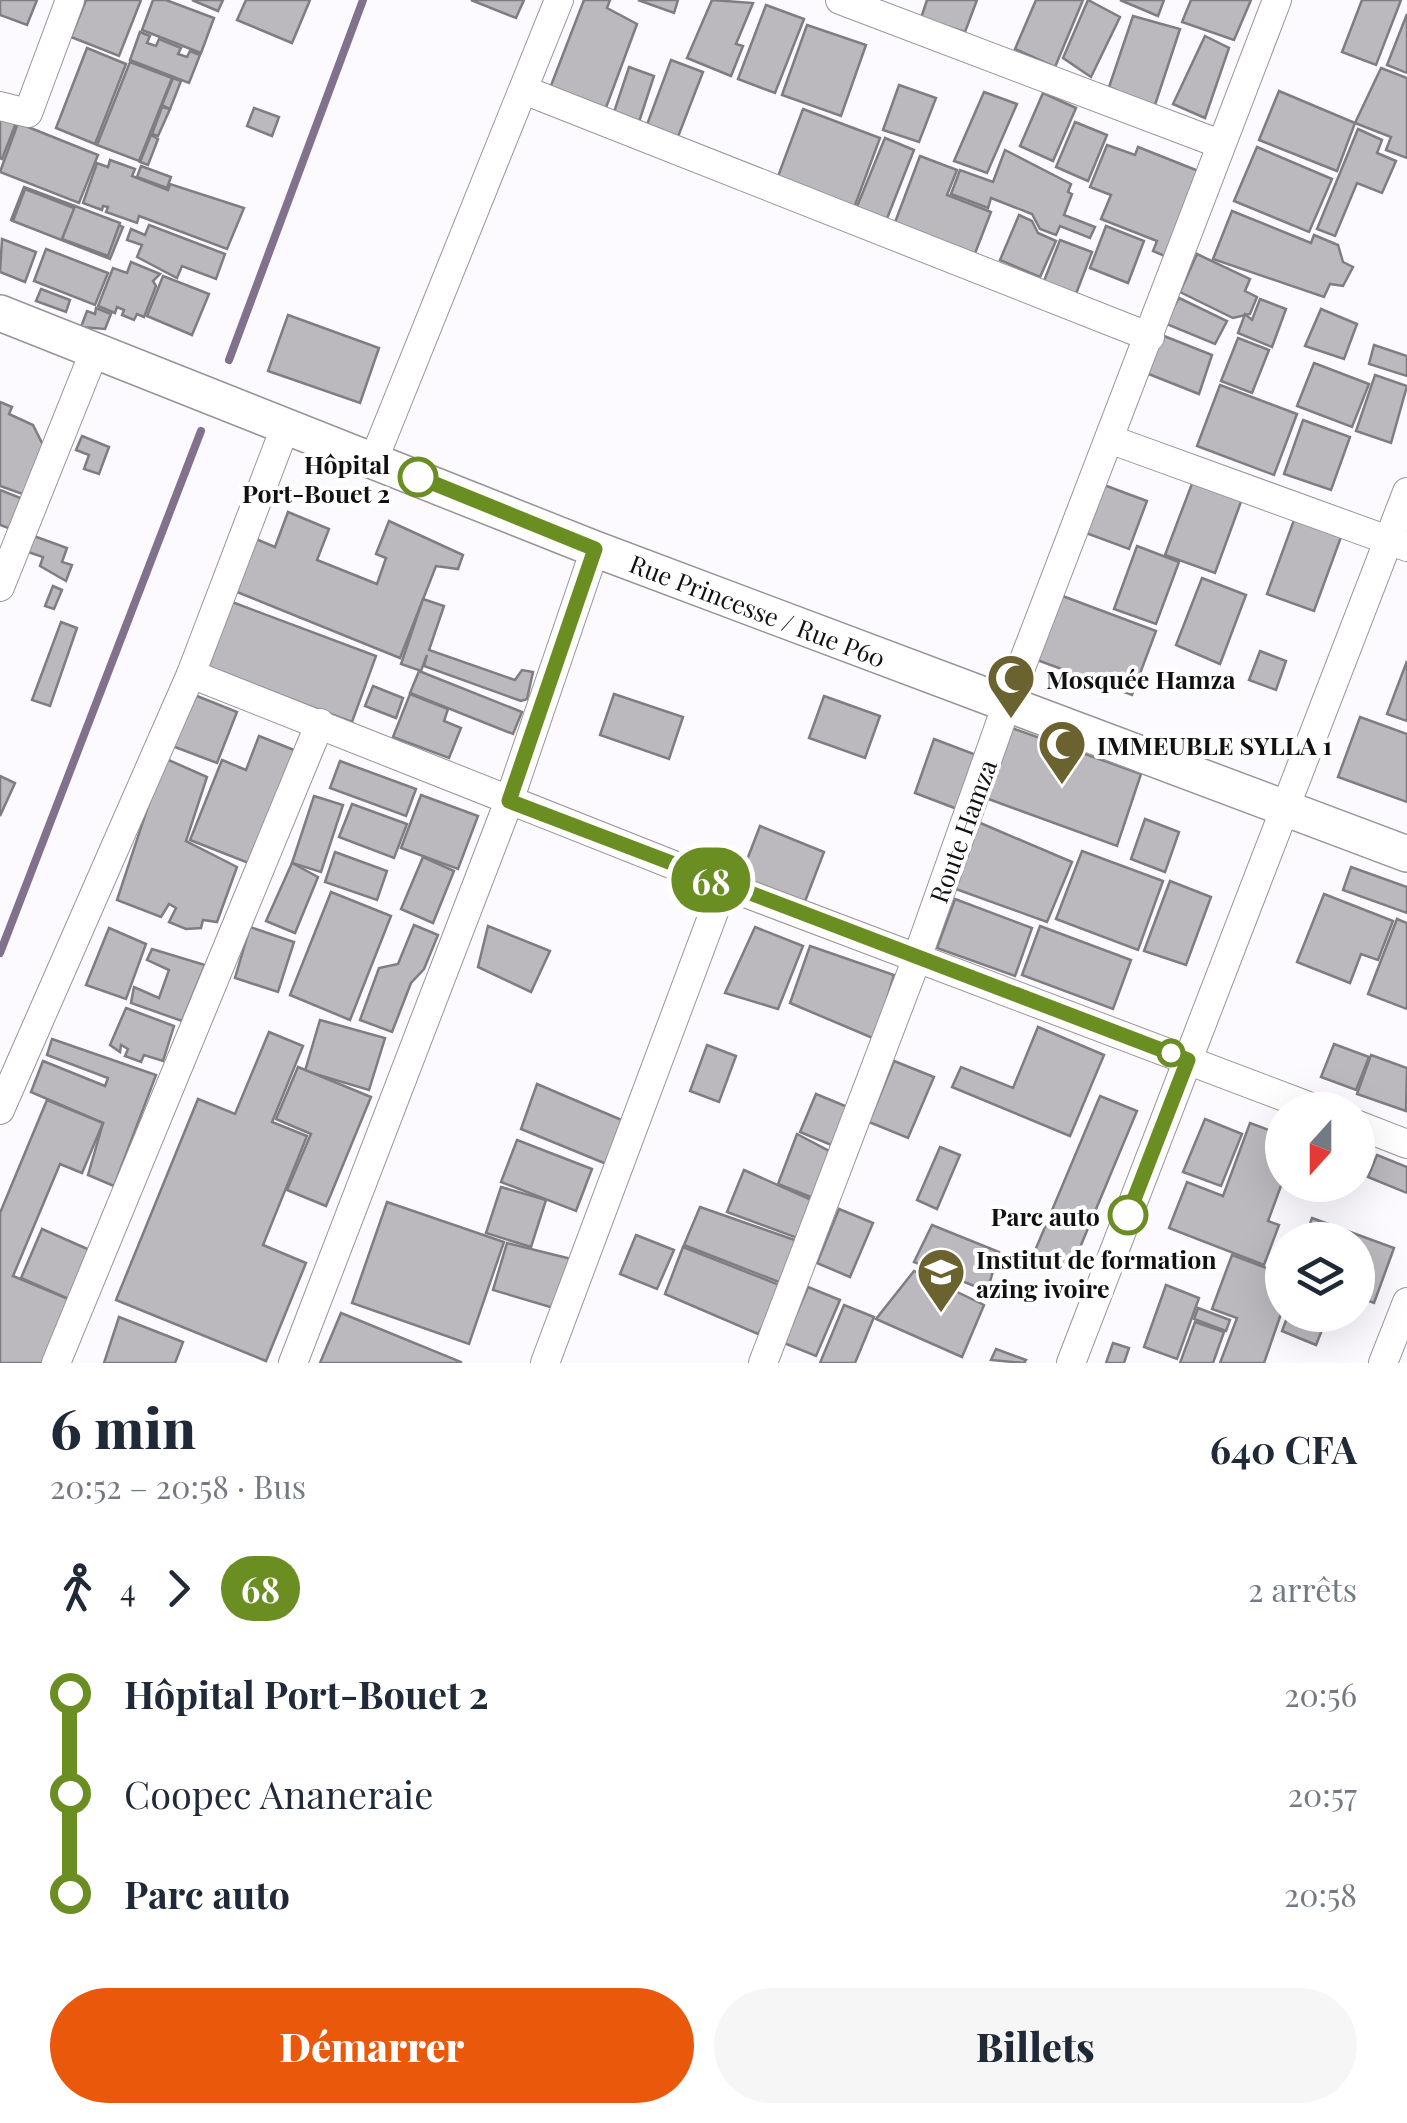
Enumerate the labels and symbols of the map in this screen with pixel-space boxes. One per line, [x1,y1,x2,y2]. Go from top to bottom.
place label: Hôpital Port-Bouet 2 [242,447,390,509]
marker: Hôpital Port-Bouet 2 [399,458,437,496]
street label: Rue Princesse / Rue P60 [625,546,891,674]
mosque icon: Mosquée Hamza [985,652,1037,720]
place label: Mosquée Hamza [1046,662,1235,695]
mosque icon: IMMEUBLE SYLLA 1 [1036,718,1088,786]
place label: IMMEUBLE SYLLA 1 [1097,728,1332,761]
street label: Route Hamza [921,754,1003,907]
line badge: 68 [666,848,756,912]
unlabelled marker [1158,1040,1184,1066]
north arrow [1265,1092,1375,1202]
marker: Parc auto [1109,1196,1147,1234]
place label: Parc auto [991,1199,1100,1232]
place label: Institut de formation azing ivoire [976,1242,1217,1304]
school or university icon: Institut de formation azing ivoire [915,1246,967,1314]

